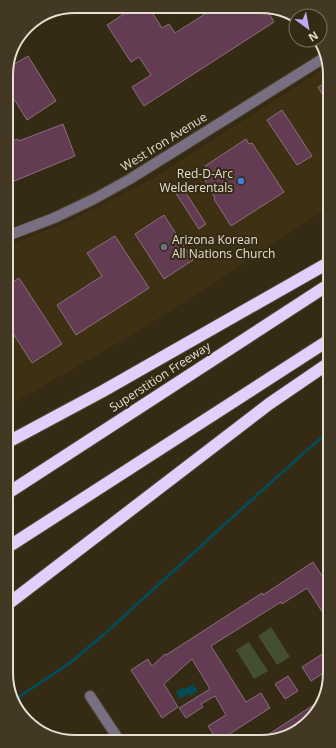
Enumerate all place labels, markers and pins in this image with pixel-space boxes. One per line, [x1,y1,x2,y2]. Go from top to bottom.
place label: Red-D-Arc Welderentals [159,165,233,196]
marker: Red-D-Arc Welderentals [236,176,246,186]
place label: Arizona Korean All Nations Church [172,231,275,262]
marker: Arizona Korean All Nations Church [159,242,169,252]

